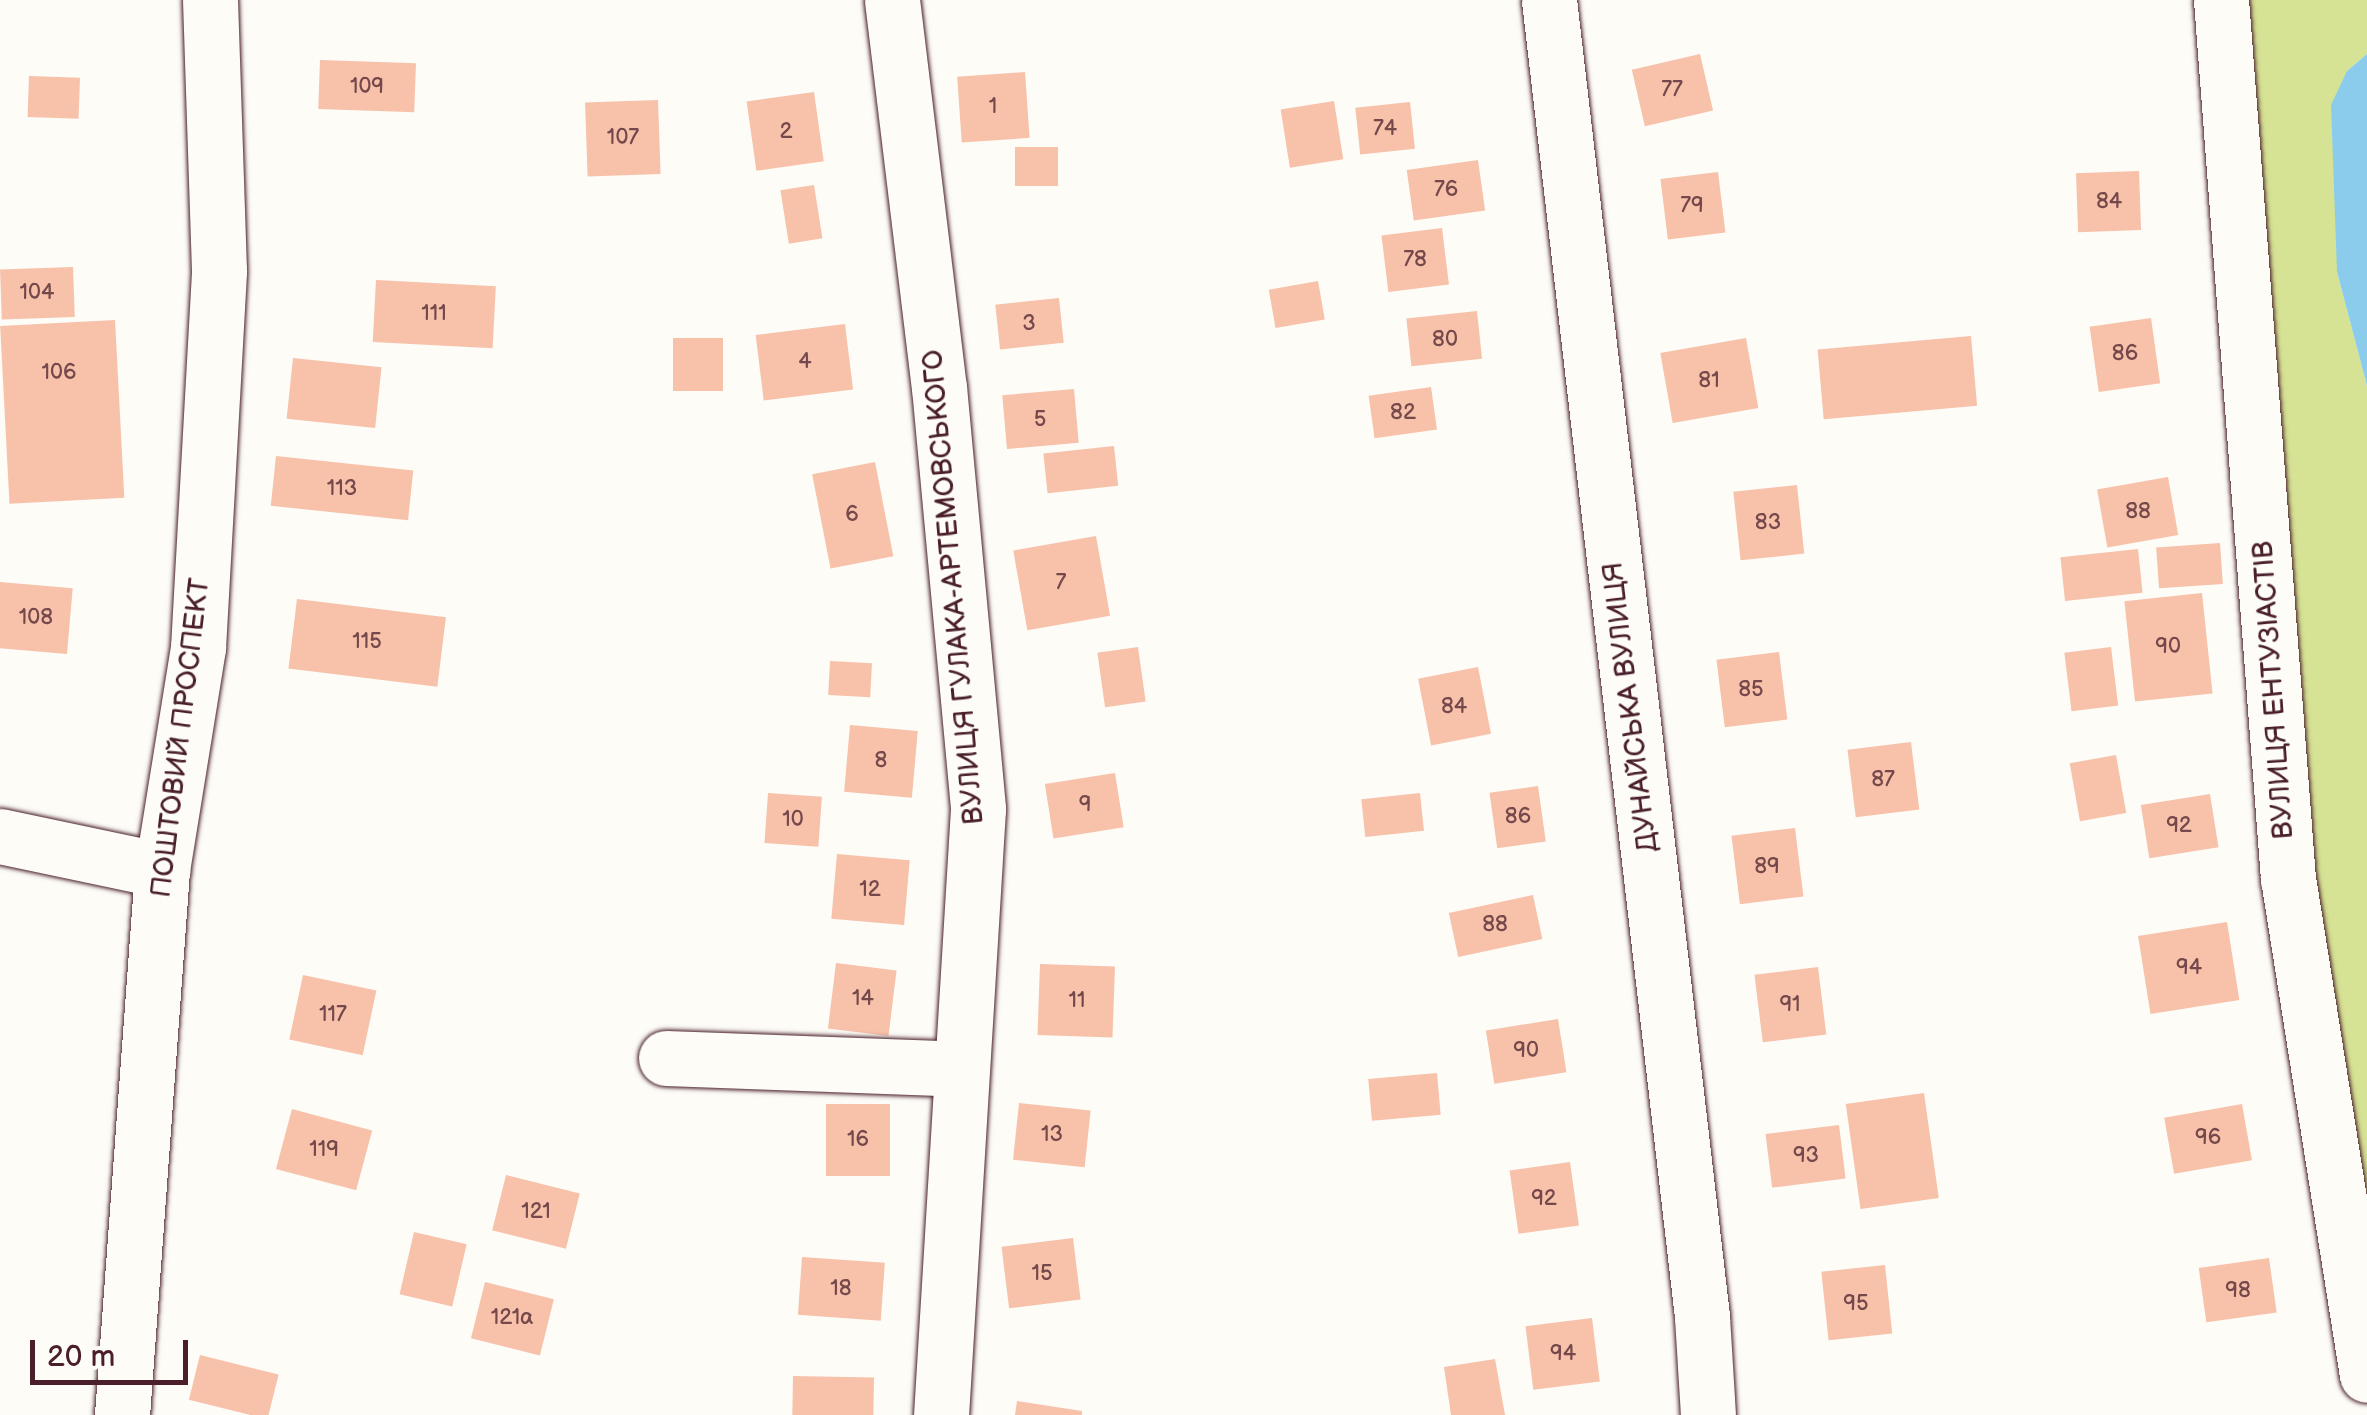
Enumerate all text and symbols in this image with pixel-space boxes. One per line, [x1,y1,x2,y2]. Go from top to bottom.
house number: 109 [350,74,384,100]
house number: 77 [1661,77,1683,103]
house number: 1 [989,94,997,120]
house number: 74 [1373,116,1397,142]
house number: 2 [780,119,792,145]
house number: 107 [607,125,639,151]
house number: 76 [1434,177,1458,203]
house number: 84 [2096,189,2122,215]
house number: 79 [1680,193,1704,219]
house number: 78 [1403,247,1427,273]
house number: 104 [20,280,54,306]
house number: 111 [421,301,447,327]
house number: 3 [1022,311,1036,337]
house number: 80 [1432,327,1458,353]
house number: 86 [2112,341,2138,367]
street label: ВУЛИЦЯ ГУЛАКА-АРТЕМОВСЬКОГО [916,348,992,826]
house number: 4 [798,349,812,375]
house number: 106 [42,360,76,386]
house number: 81 [1698,368,1720,394]
house number: 82 [1390,400,1416,426]
house number: 5 [1034,407,1046,433]
house number: 113 [327,476,357,502]
house number: 88 [2125,499,2151,525]
house number: 6 [845,502,859,528]
house number: 83 [1755,510,1781,536]
street label: ВУЛИЦЯ ЕНТУЗІАСТІВ [2247,540,2301,840]
street label: ДУНАЙСЬКА ВУЛИЦЯ [1597,560,1665,854]
house number: 7 [1056,570,1066,596]
street label: ПОШТОВИЙ ПРОСПЕКТ [145,577,217,899]
house number: 108 [19,605,53,631]
house number: 115 [352,629,382,655]
house number: 90 [2155,634,2181,660]
house number: 85 [1738,677,1764,703]
house number: 84 [1441,694,1467,720]
house number: 8 [875,748,887,774]
house number: 87 [1871,767,1895,793]
house number: 9 [1079,792,1091,818]
house number: 86 [1505,804,1531,830]
house number: 10 [782,807,804,833]
house number: 92 [2166,813,2192,839]
house number: 89 [1754,854,1780,880]
house number: 12 [859,877,881,903]
house number: 88 [1482,912,1508,938]
house number: 94 [2176,955,2202,981]
house number: 14 [852,986,874,1012]
house number: 11 [1068,988,1086,1014]
house number: 91 [1779,992,1801,1018]
house number: 117 [319,1002,347,1028]
house number: 90 [1513,1038,1539,1064]
house number: 13 [1041,1122,1063,1148]
house number: 96 [2195,1125,2221,1151]
house number: 16 [847,1127,869,1153]
house number: 119 [309,1137,339,1163]
house number: 93 [1793,1143,1819,1169]
house number: 92 [1531,1186,1557,1212]
house number: 121 [521,1199,551,1225]
house number: 15 [1031,1261,1053,1287]
house number: 18 [830,1276,852,1302]
house number: 98 [2225,1278,2251,1304]
house number: 95 [1843,1291,1869,1317]
house number: 121а [491,1305,533,1331]
scale bar [35,1320,192,1382]
text: 20 m [47,1339,115,1375]
house number: 94 [1550,1341,1576,1367]

